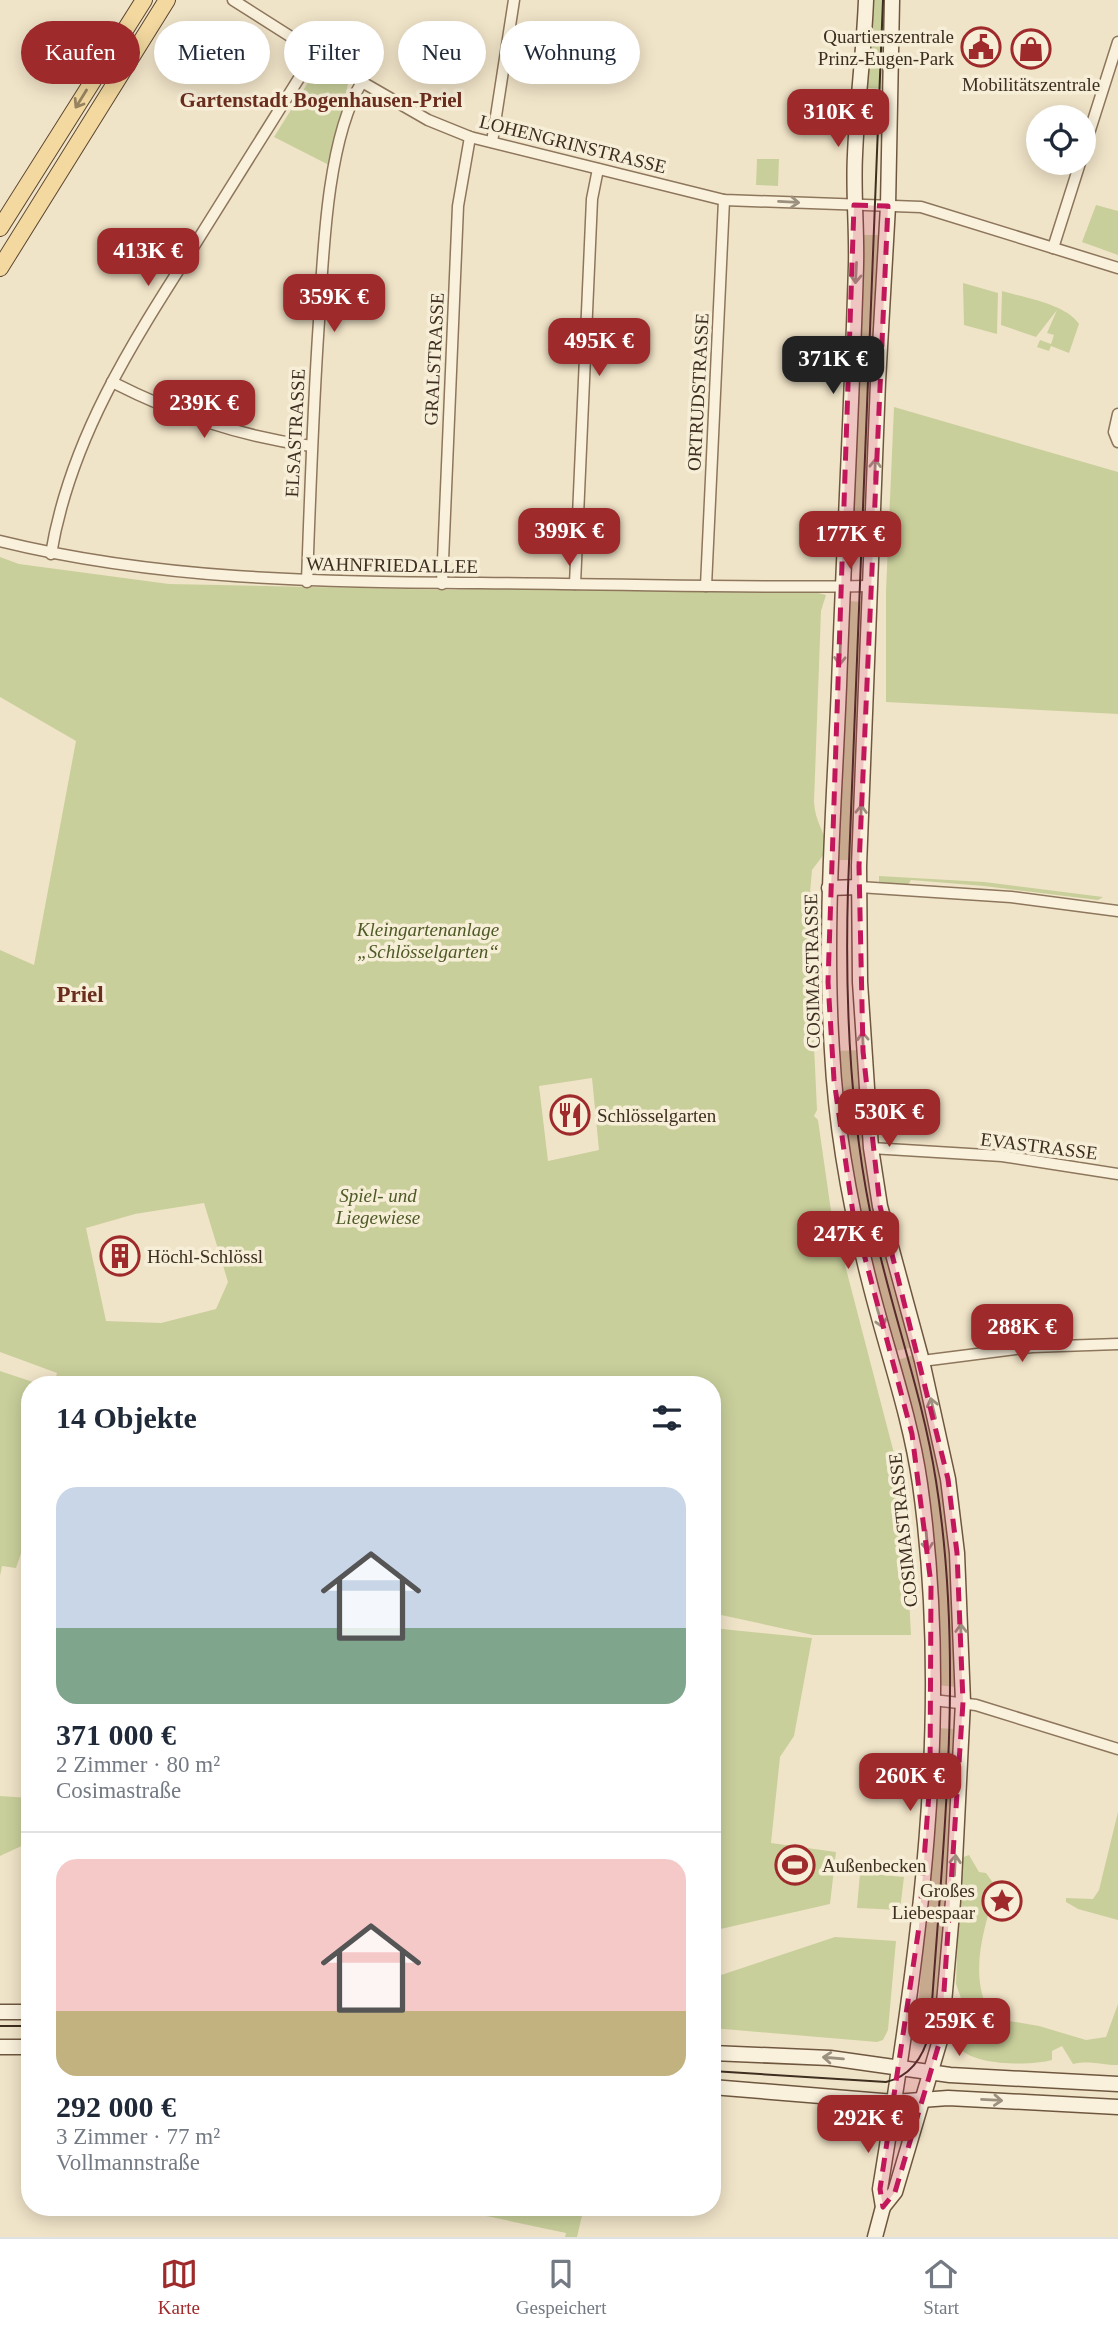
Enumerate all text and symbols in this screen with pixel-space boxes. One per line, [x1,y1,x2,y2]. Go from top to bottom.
chip: Kaufen [21,21,140,84]
chip: Mieten [154,21,270,84]
chip: Filter [284,21,384,84]
chip: Neu [398,21,486,84]
chip: Wohnung [500,21,640,84]
place label: Quartierszentrale Prinz-Eugen-Park [818,26,954,69]
public building icon: Quartierszentrale Prinz-Eugen-Park [960,26,1002,68]
shop icon: Mobilitätszentrale [1010,28,1052,70]
place label: Mobilitätszentrale [962,74,1100,95]
district label: Gartenstadt Bogenhausen-Priel [180,88,463,112]
one-way arrow [74,89,88,109]
pin: 310K € [781,90,895,149]
text: 310K € [803,99,873,124]
map controls [1026,105,1096,175]
button: locate [1026,105,1096,175]
street label: LOHENGRINSTRASSE [477,111,669,177]
one-way arrow [777,196,800,209]
pin: 413K € [91,229,205,288]
text: 413K € [113,238,183,263]
one-way arrow [849,262,862,285]
pin: 359K € [277,274,391,334]
text: 359K € [299,284,369,309]
street label: GRALSTRASSE [420,292,448,426]
street label: ORTRUDSTRASSE [683,312,713,472]
pin: 495K € [542,318,656,378]
text: 495K € [564,328,634,353]
pin: 371K € [776,336,890,396]
text: 371K € [798,346,868,371]
street label: ELSASTRASSE [281,368,309,498]
pin: 239K € [147,380,261,440]
text: 239K € [169,390,239,415]
one-way arrow [868,458,881,481]
pin: 399K € [512,508,626,568]
pin: 177K € [793,512,907,571]
text: 399K € [534,518,604,543]
text: 177K € [815,521,885,546]
street label: WAHNFRIEDALLEE [306,553,478,577]
one-way arrow [833,643,846,666]
one-way arrow [855,803,868,826]
street label: COSIMASTRASSE [800,893,824,1049]
park label: Kleingartenanlage „Schlösselgarten“ [356,919,499,962]
district label: Priel [56,982,104,1007]
one-way arrow [856,1031,869,1054]
pin: 530K € [832,1090,946,1149]
restaurant icon: Schlösselgarten [549,1094,591,1136]
text: 530K € [854,1099,924,1124]
place label: Schlösselgarten [597,1105,717,1126]
street label: EVASTRASSE [979,1128,1099,1164]
park label: Spiel- und Liegewiese [335,1185,420,1228]
pin: 247K € [791,1212,905,1271]
text: 247K € [813,1221,883,1246]
building icon: Höchl-Schlössl [99,1235,141,1277]
place label: Höchl-Schlössl [147,1246,263,1267]
pin: 288K € [965,1304,1079,1364]
one-way arrow [875,1307,888,1329]
text: 288K € [987,1314,1057,1339]
one-way arrow [926,1397,940,1420]
icon: filters [648,1399,686,1437]
text: 14 Objekte [56,1401,197,1434]
street label: COSIMASTRASSE [884,1452,922,1608]
one-way arrow [921,1529,934,1551]
icon: home [308,1533,434,1659]
one-way arrow [955,1622,968,1645]
text: 371 000 € [56,1718,176,1751]
text: 2 Zimmer · 80 m² [56,1752,220,1777]
pin: 260K € [853,1754,967,1813]
text: 260K € [875,1763,945,1788]
text: Cosimastraße [56,1778,181,1803]
sports icon: Außenbecken [774,1844,816,1886]
one-way arrow [948,1854,961,1877]
place label: Außenbecken [822,1855,927,1876]
place label: Großes Liebespaar [892,1880,976,1923]
place icon: Großes Liebespaar [981,1880,1023,1922]
icon: home [308,1905,434,2031]
pin: 259K € [902,1998,1016,2058]
text: 259K € [924,2008,994,2033]
one-way arrow [822,2051,844,2064]
text: 292 000 € [56,2090,176,2123]
one-way arrow [980,2094,1003,2107]
pin: 292K € [811,2096,925,2155]
text: 292K € [833,2105,903,2130]
text: 3 Zimmer · 77 m² [56,2124,220,2149]
text: Vollmannstraße [56,2150,200,2175]
tab: Karte [158,2255,200,2319]
tab: Gespeichert [516,2255,606,2319]
tab: Start [922,2255,960,2319]

